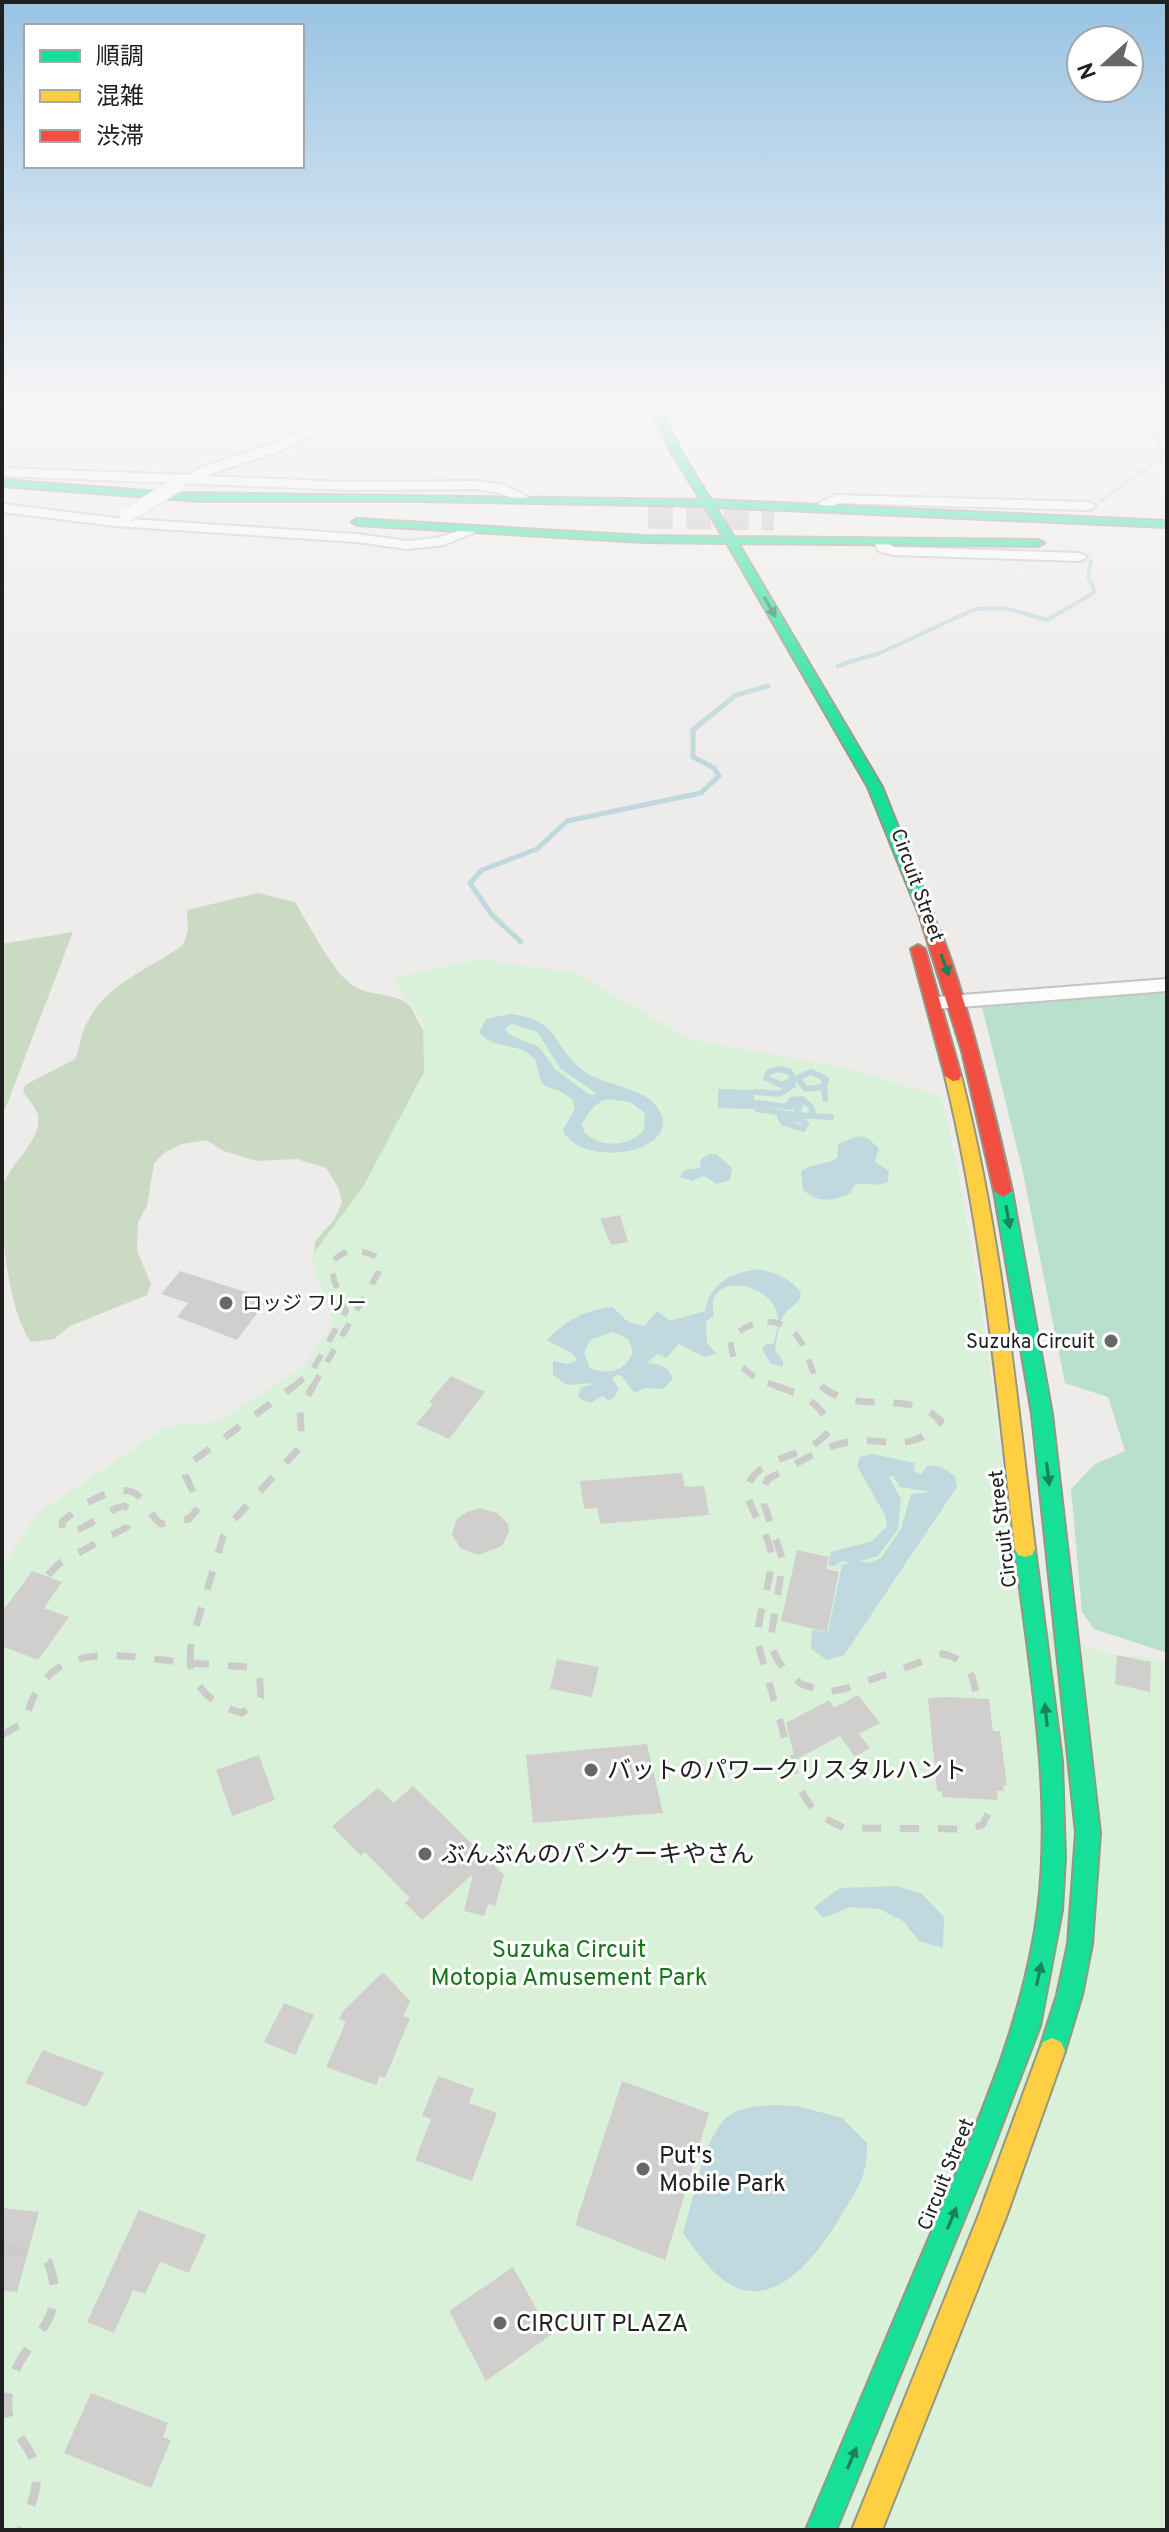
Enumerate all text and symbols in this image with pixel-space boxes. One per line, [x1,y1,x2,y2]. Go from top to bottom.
legend [24,24,304,168]
north arrow [1065,24,1145,104]
text: 順調 [96,43,144,73]
text: N [1073,58,1104,82]
text: 混雑 [96,83,144,113]
text: 渋滞 [96,123,144,153]
one-way arrow [763,596,777,618]
street label: Circuit Street [884,825,949,946]
one-way arrow [939,953,952,977]
one-way arrow [1003,1205,1015,1230]
place label: ロッジ フリー [242,1292,367,1318]
marker: ロッジ フリー [217,1294,235,1312]
place label: Suzuka Circuit [966,1330,1095,1356]
marker: Suzuka Circuit [1102,1332,1120,1350]
one-way arrow [1042,1462,1055,1487]
street label: Circuit Street [984,1468,1024,1589]
one-way arrow [1039,1702,1052,1727]
place label: バットのパワークリスタルハント [607,1757,967,1787]
marker: バットのパワークリスタルハント [582,1761,600,1779]
place label: ぶんぶんのパンケーキやさん [441,1841,754,1871]
marker: ぶんぶんのパンケーキやさん [416,1845,434,1863]
park label: Suzuka Circuit Motopia Amusement Park [430,1936,708,1994]
one-way arrow [1033,1961,1046,1986]
street label: Circuit Street [913,2115,981,2235]
place label: Put's Mobile Park [659,2142,786,2200]
marker: Put's Mobile Park [634,2160,652,2178]
one-way arrow [945,2206,958,2230]
place label: CIRCUIT PLAZA [516,2310,688,2340]
marker: CIRCUIT PLAZA [491,2314,509,2332]
one-way arrow [845,2446,858,2470]

